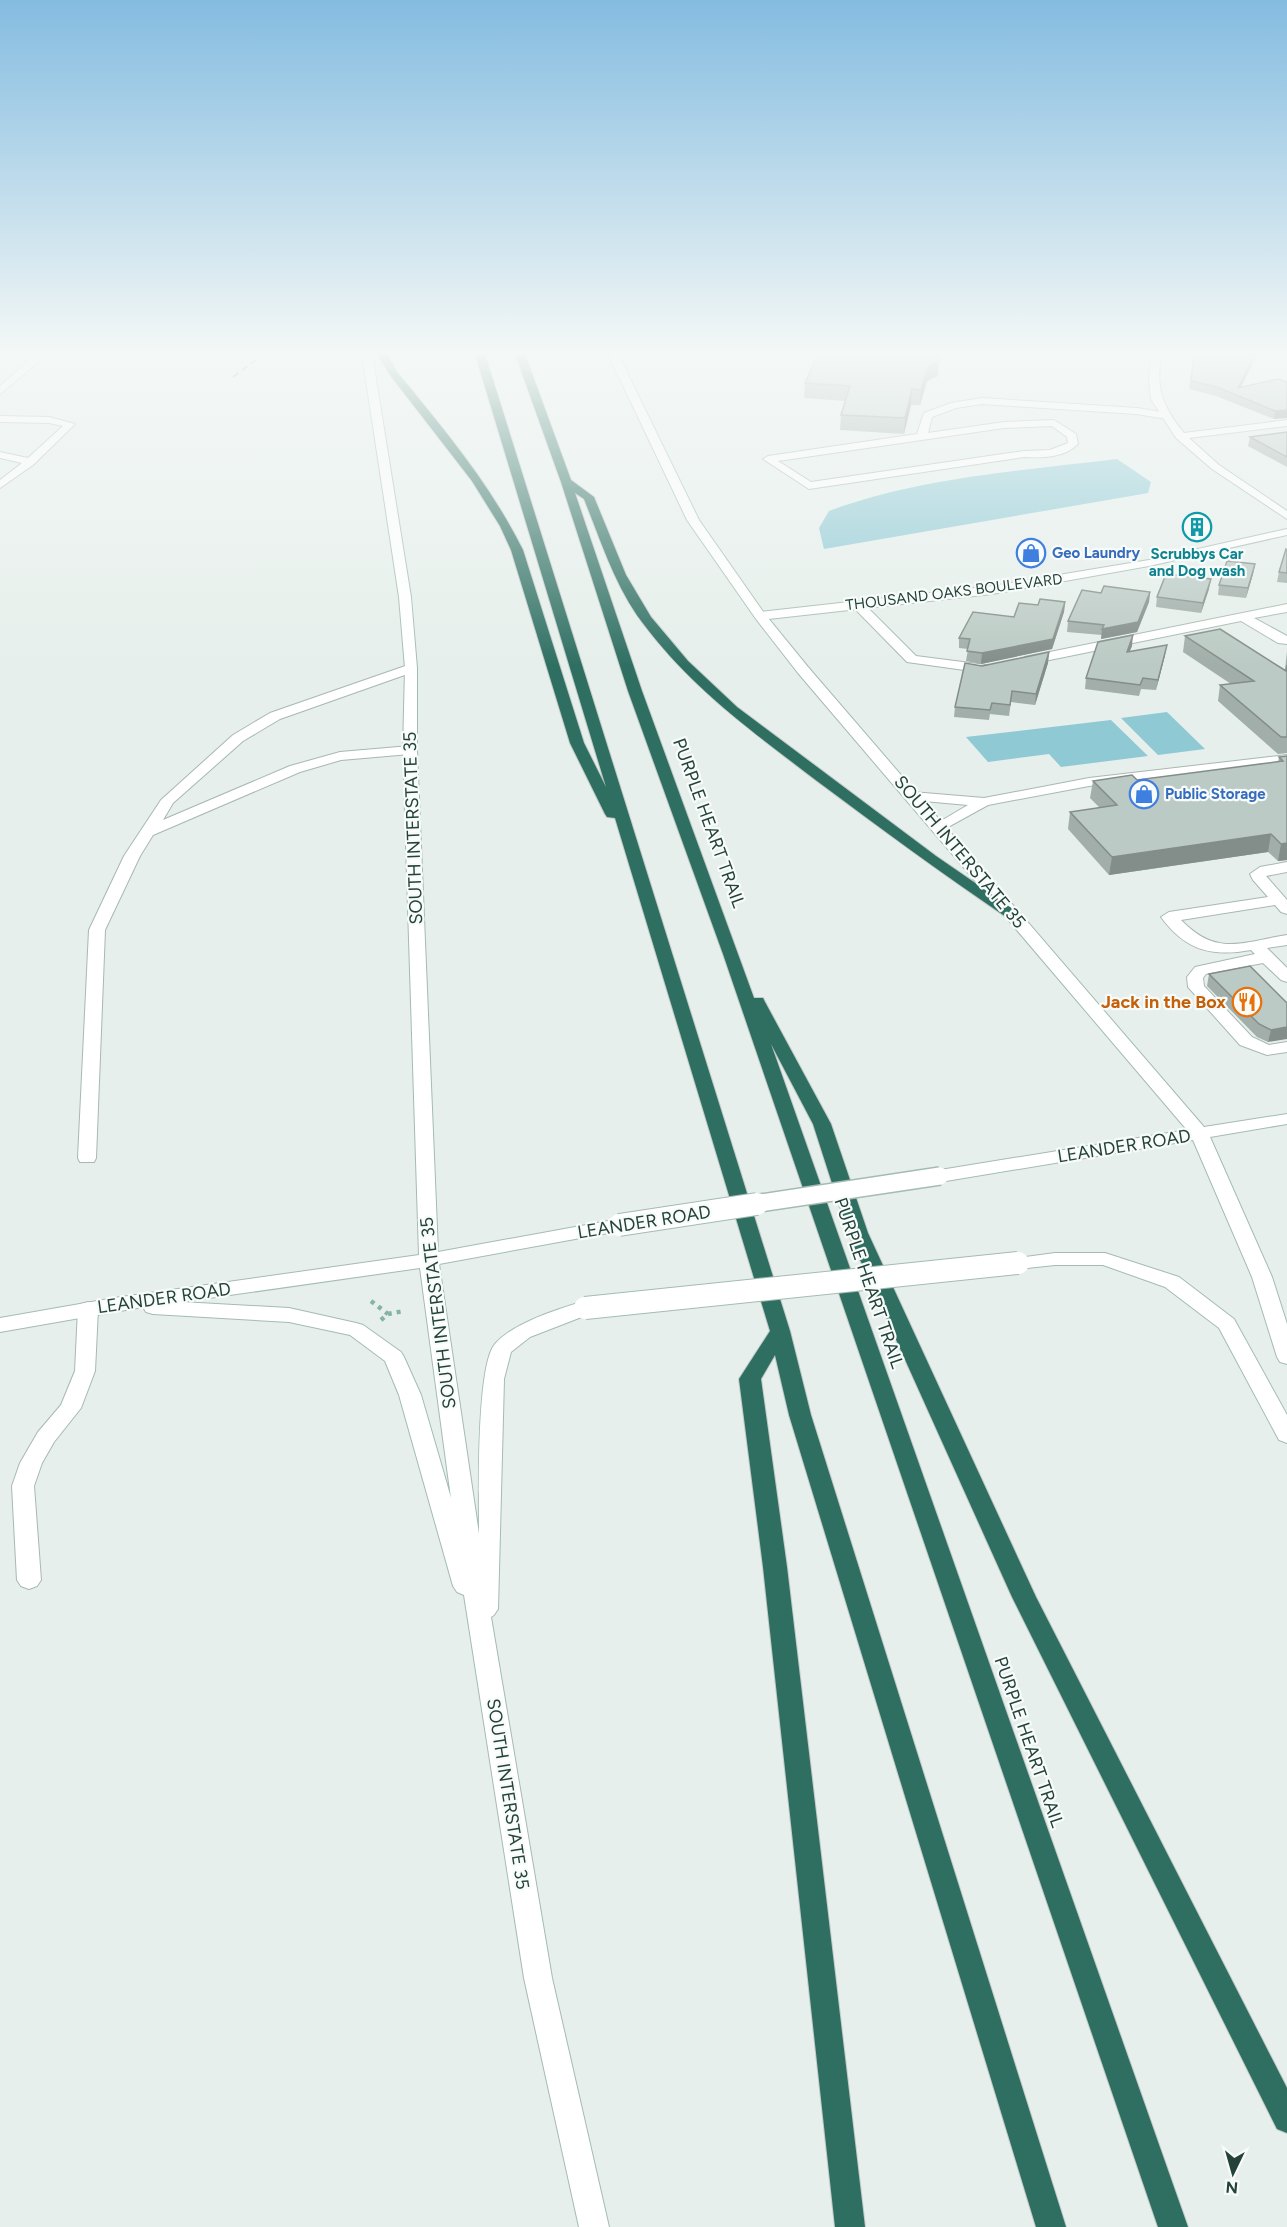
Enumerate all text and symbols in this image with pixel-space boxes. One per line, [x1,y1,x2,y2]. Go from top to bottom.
building icon: Scrubbys Car and Dog wash [1181,511,1213,543]
shop icon: Geo Laundry [1015,537,1047,569]
place label: Geo Laundry [1052,544,1140,562]
place label: Scrubbys Car and Dog wash [1149,545,1245,580]
street label: THOUSAND OAKS BOULEVARD [845,570,1063,614]
street label: SOUTH INTERSTATE 35 [399,731,427,925]
street label: PURPLE HEART TRAIL [668,735,750,911]
street label: SOUTH INTERSTATE 35 [890,771,1030,933]
shop icon: Public Storage [1128,778,1160,810]
place label: Public Storage [1165,785,1266,803]
restaurant icon: Jack in the Box [1231,986,1263,1018]
place label: Jack in the Box [1101,991,1226,1013]
street label: LEANDER ROAD [1056,1125,1192,1167]
street label: PURPLE HEART TRAIL [829,1195,909,1372]
street label: LEANDER ROAD [576,1201,712,1243]
street label: SOUTH INTERSTATE 35 [415,1216,461,1410]
street label: LEANDER ROAD [96,1278,232,1318]
street label: PURPLE HEART TRAIL [989,1654,1069,1831]
street label: SOUTH INTERSTATE 35 [482,1697,534,1891]
north arrow [1203,2143,1263,2203]
text: N [1225,2177,1239,2197]

